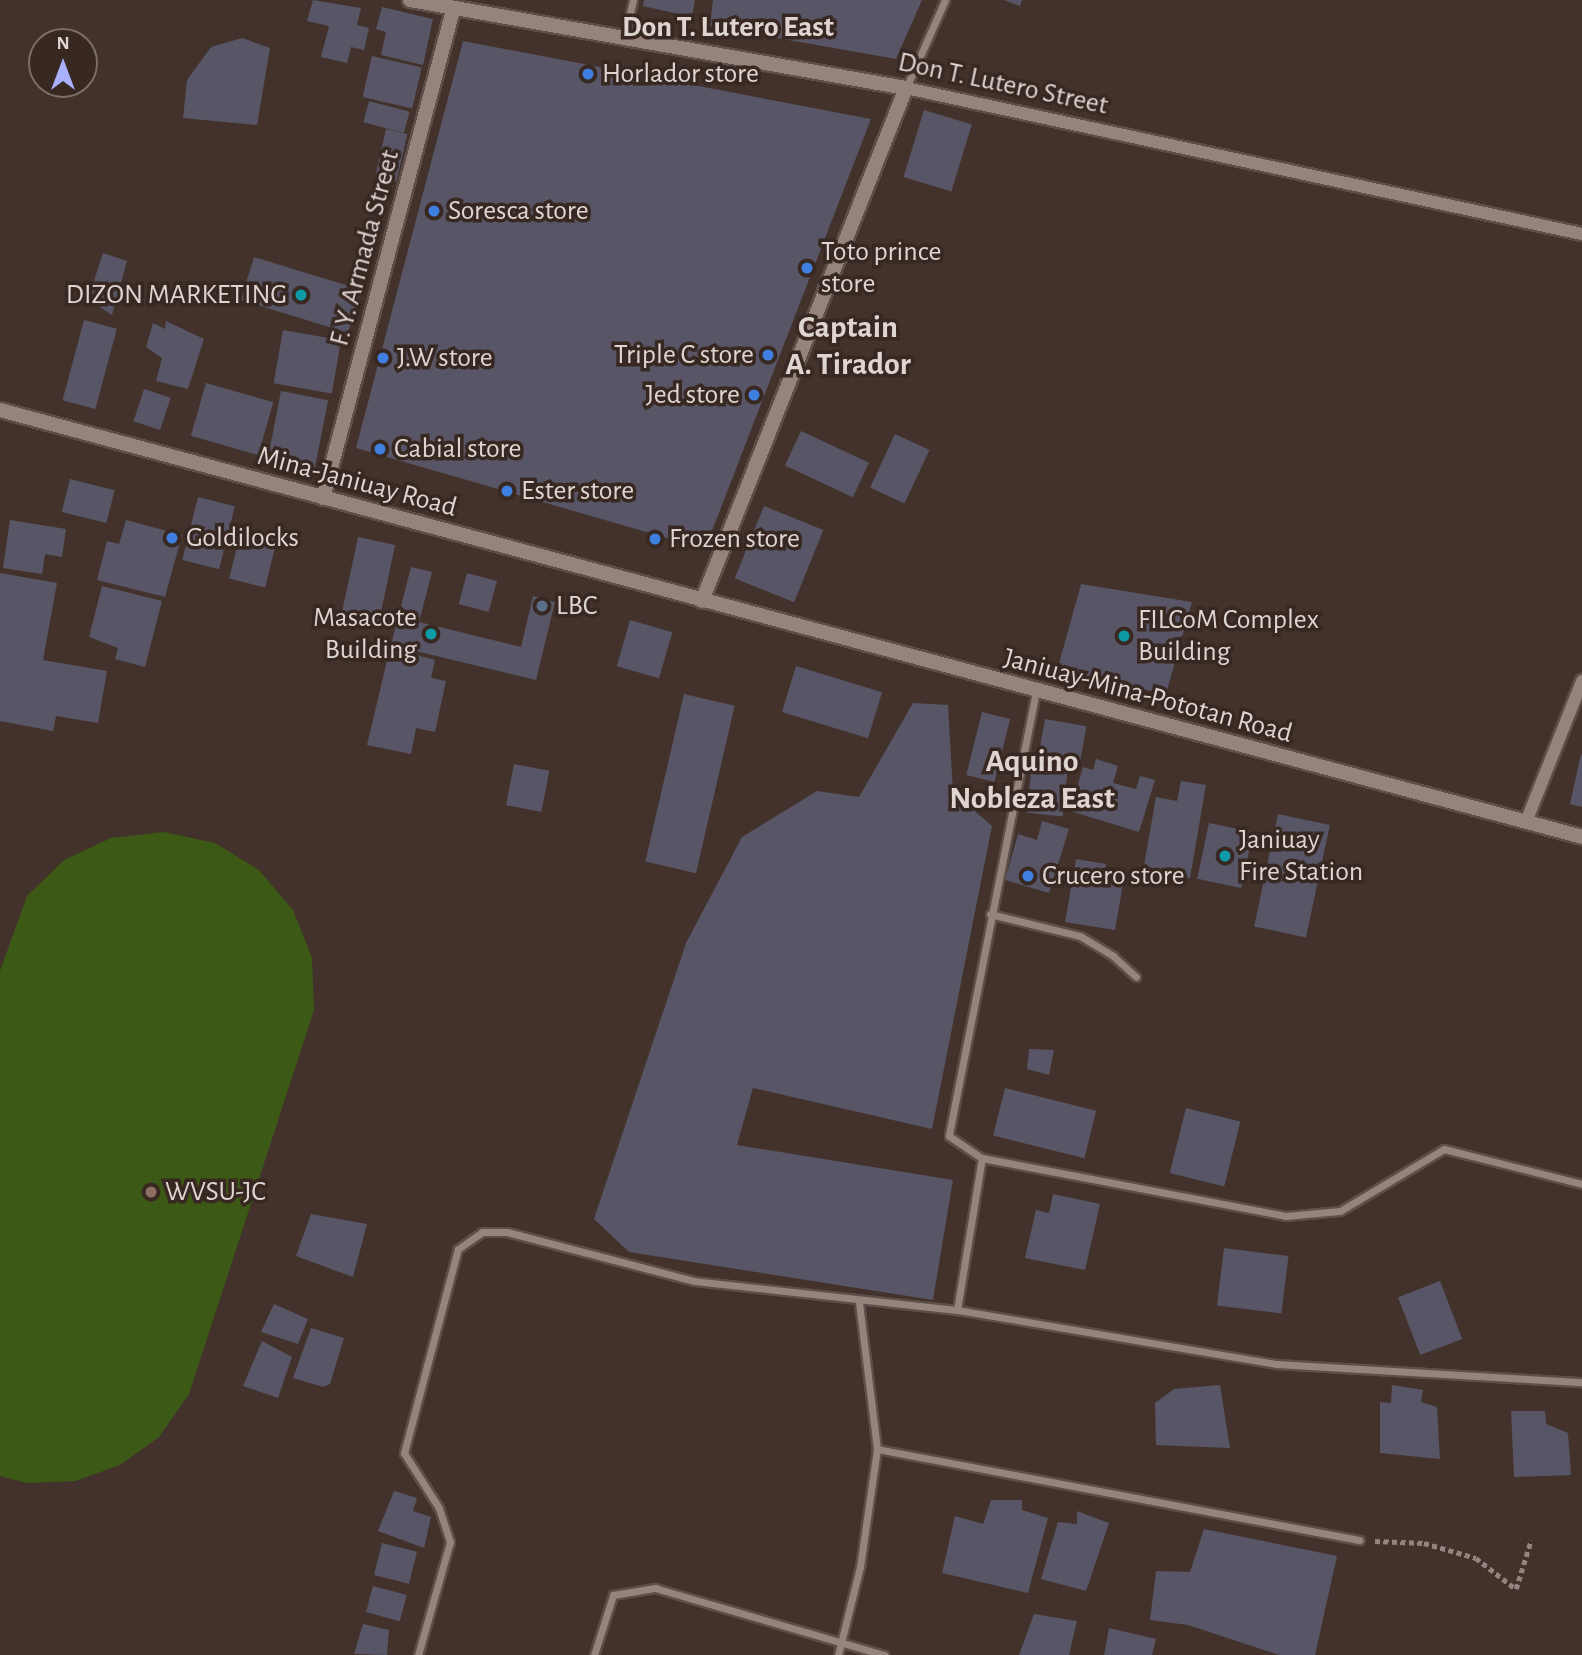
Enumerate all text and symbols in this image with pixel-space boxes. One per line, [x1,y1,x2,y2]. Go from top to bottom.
district label: Don T. Lutero East [622,9,834,45]
north arrow [28,28,98,98]
text: N [56,34,70,53]
street label: Don T. Lutero Street [895,45,1111,123]
place label: Horlador store [602,57,759,91]
marker: Horlador store [580,66,596,82]
street label: F. Y. Armada Street [323,146,407,350]
place label: Soresca store [448,194,589,228]
marker: Soresca store [426,203,442,219]
place label: Toto prince store [821,235,941,301]
marker: Toto prince store [799,260,815,276]
place label: DIZON MARKETING [66,278,287,312]
marker: DIZON MARKETING [293,287,309,303]
district label: Captain A. Tirador [785,309,911,384]
place label: Triple C store [614,338,754,372]
place label: J.W store [397,341,493,375]
marker: Triple C store [760,347,776,363]
marker: J.W store [375,350,391,366]
place label: Jed store [646,378,740,412]
marker: Jed store [746,387,762,403]
place label: Cabial store [394,432,521,466]
street label: Mina-Janiuay Road [254,439,460,525]
marker: Cabial store [372,441,388,457]
place label: Ester store [521,474,634,508]
marker: Ester store [499,483,515,499]
place label: Goldilocks [186,521,299,555]
place label: Frozen store [669,522,800,556]
marker: Goldilocks [164,530,180,546]
marker: Frozen store [647,531,663,547]
place label: LBC [556,589,597,623]
marker: LBC [534,598,550,614]
place label: Masacote Building [313,601,417,667]
place label: FILCoM Complex Building [1138,603,1319,669]
marker: Masacote Building [423,626,439,642]
marker: FILCoM Complex Building [1116,628,1132,644]
street label: Janiuay-Mina-Pototan Road [1000,641,1296,751]
district label: Aquino Nobleza East [949,743,1115,818]
place label: Janiuay Fire Station [1239,823,1363,889]
marker: Janiuay Fire Station [1217,848,1233,864]
place label: Crucero store [1042,859,1185,893]
marker: Crucero store [1020,868,1036,884]
place label: WVSU-JC [165,1175,266,1209]
marker: WVSU-JC [143,1184,159,1200]

